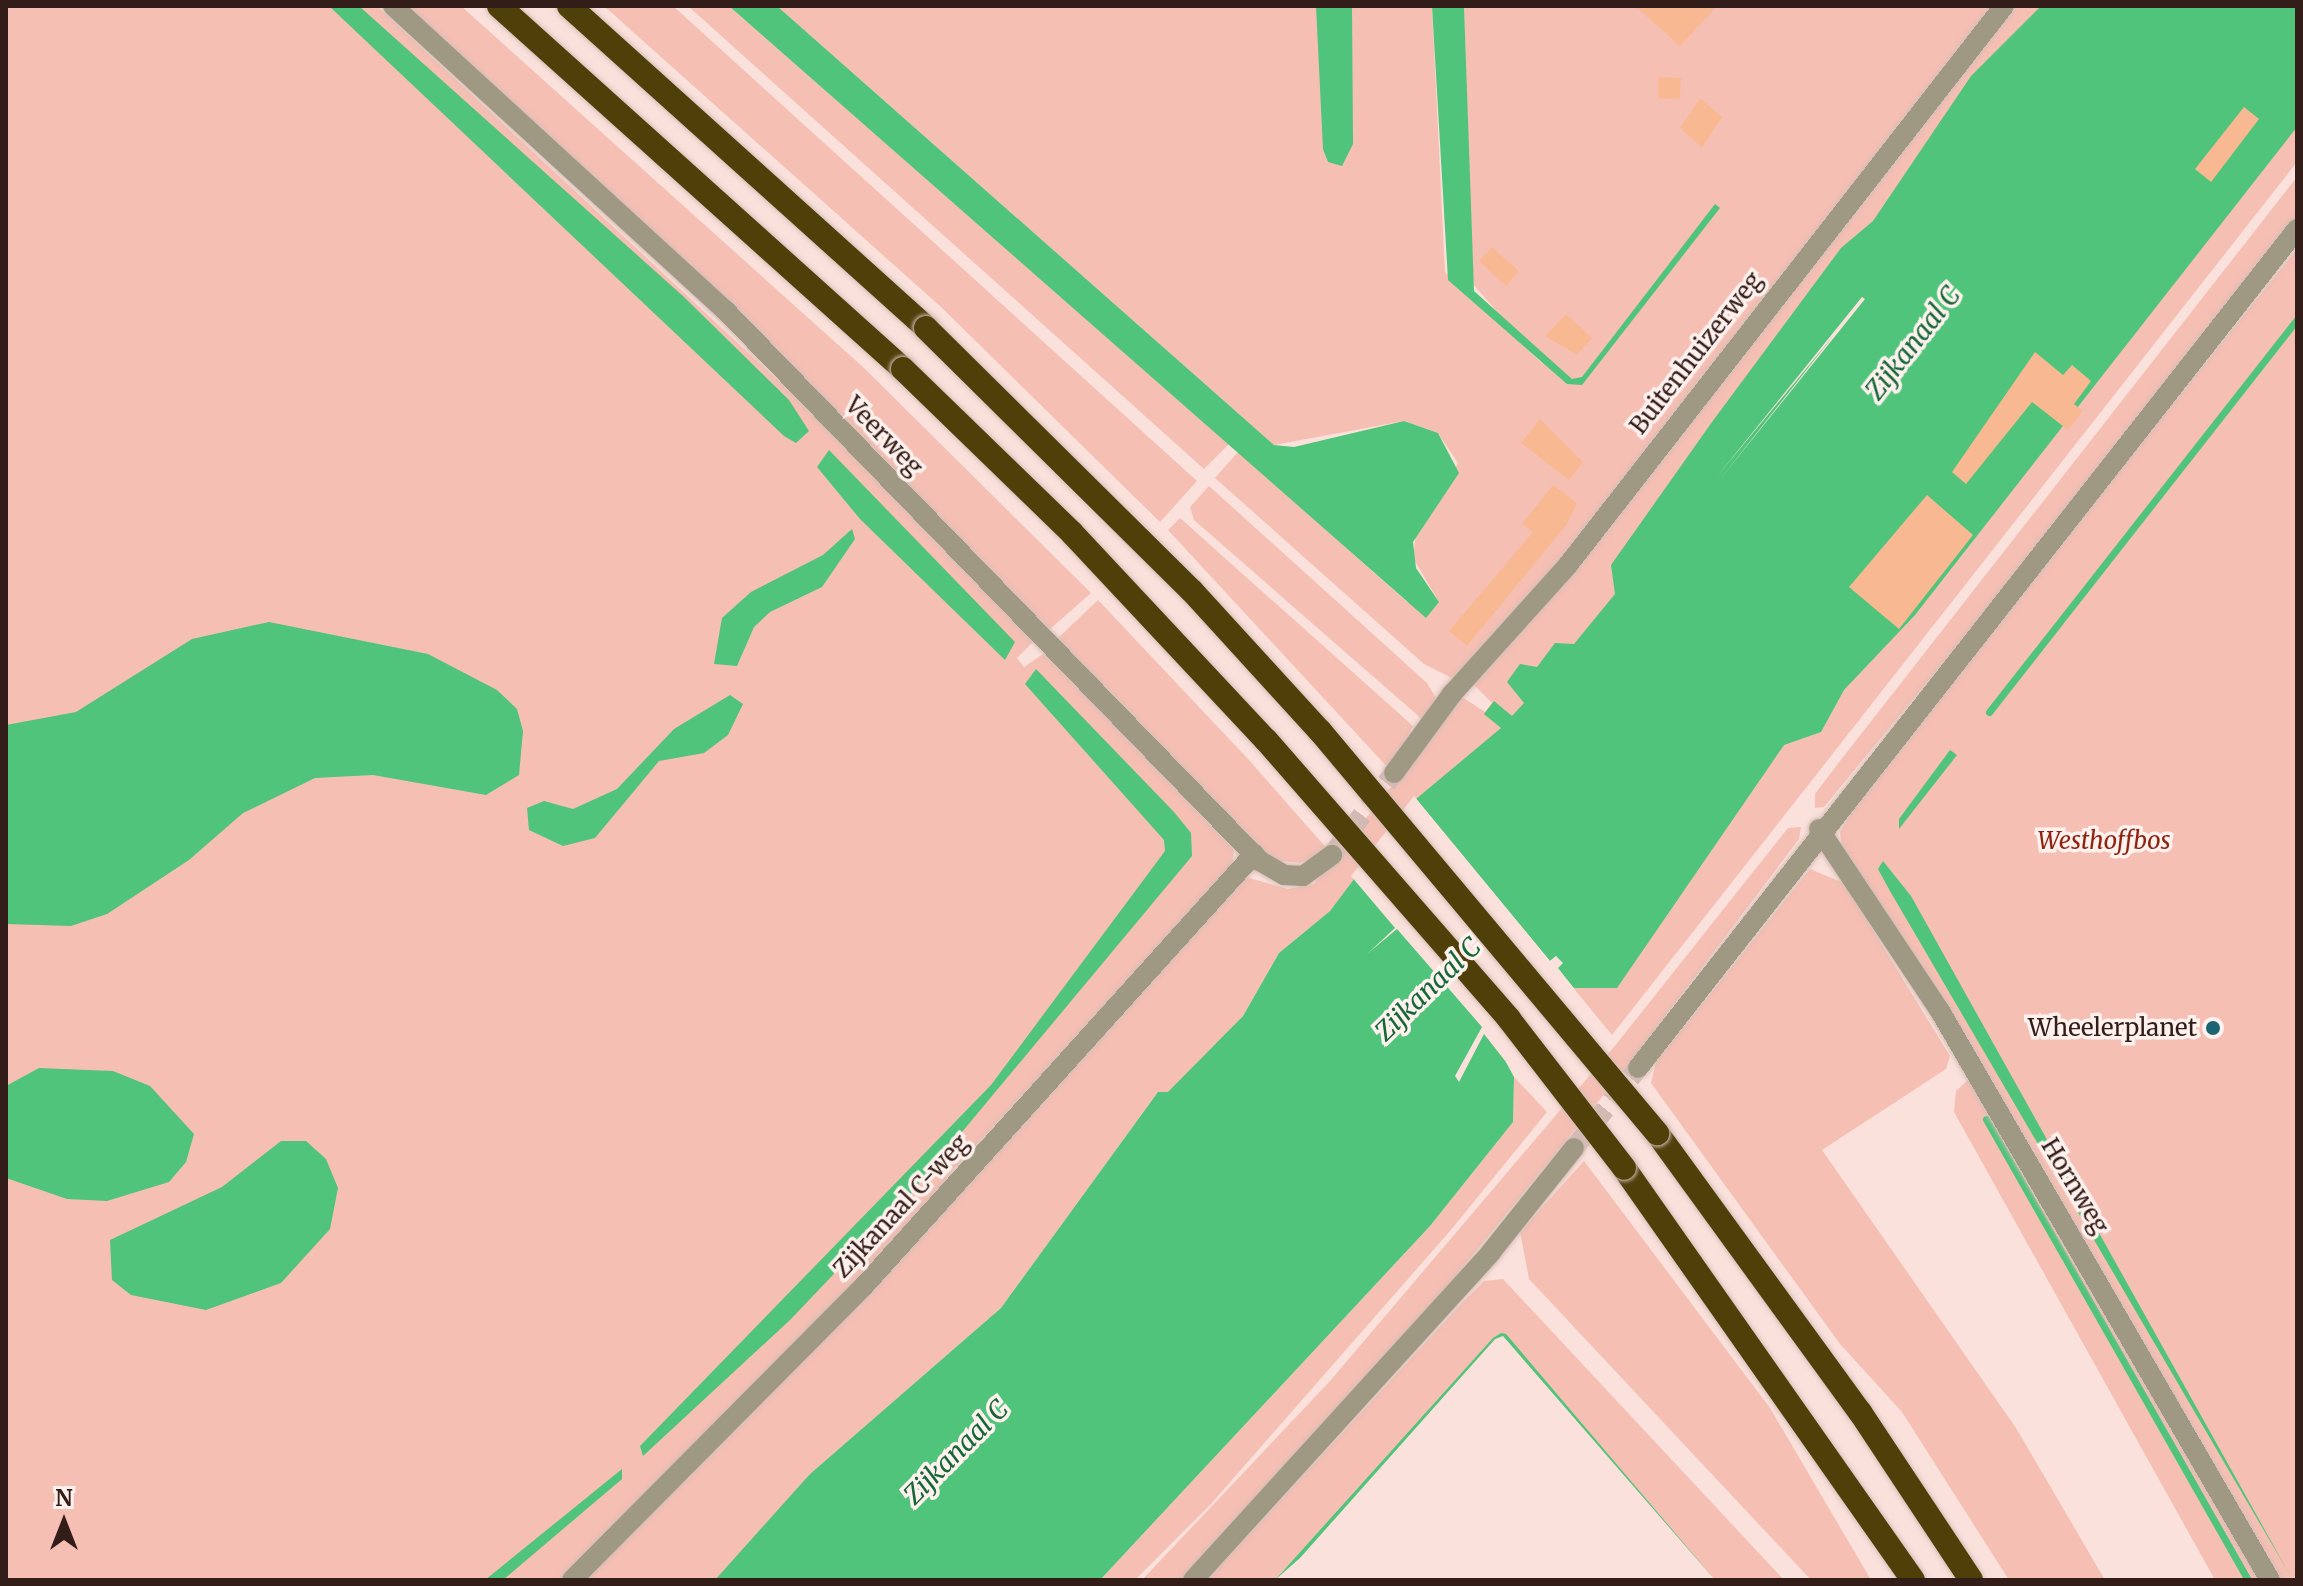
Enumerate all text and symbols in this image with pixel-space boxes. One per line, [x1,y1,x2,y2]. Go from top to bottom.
street label: Buitenhuizerweg [1624,266,1768,440]
water label: Zijkanaal C [1859,280,1967,406]
street label: Veerweg [839,390,929,482]
park label: Westhoffbos [2038,827,2170,855]
water label: Zijkanaal C [1369,931,1487,1047]
place label: Wheelerplanet [2028,1014,2197,1042]
marker: Wheelerplanet [2204,1019,2222,1037]
street label: Zijkanaal C-weg [827,1128,975,1284]
street label: Hornweg [2035,1133,2115,1239]
water label: Zijkanaal C [898,1394,1014,1510]
north arrow [24,1482,104,1562]
text: N [55,1484,73,1512]

